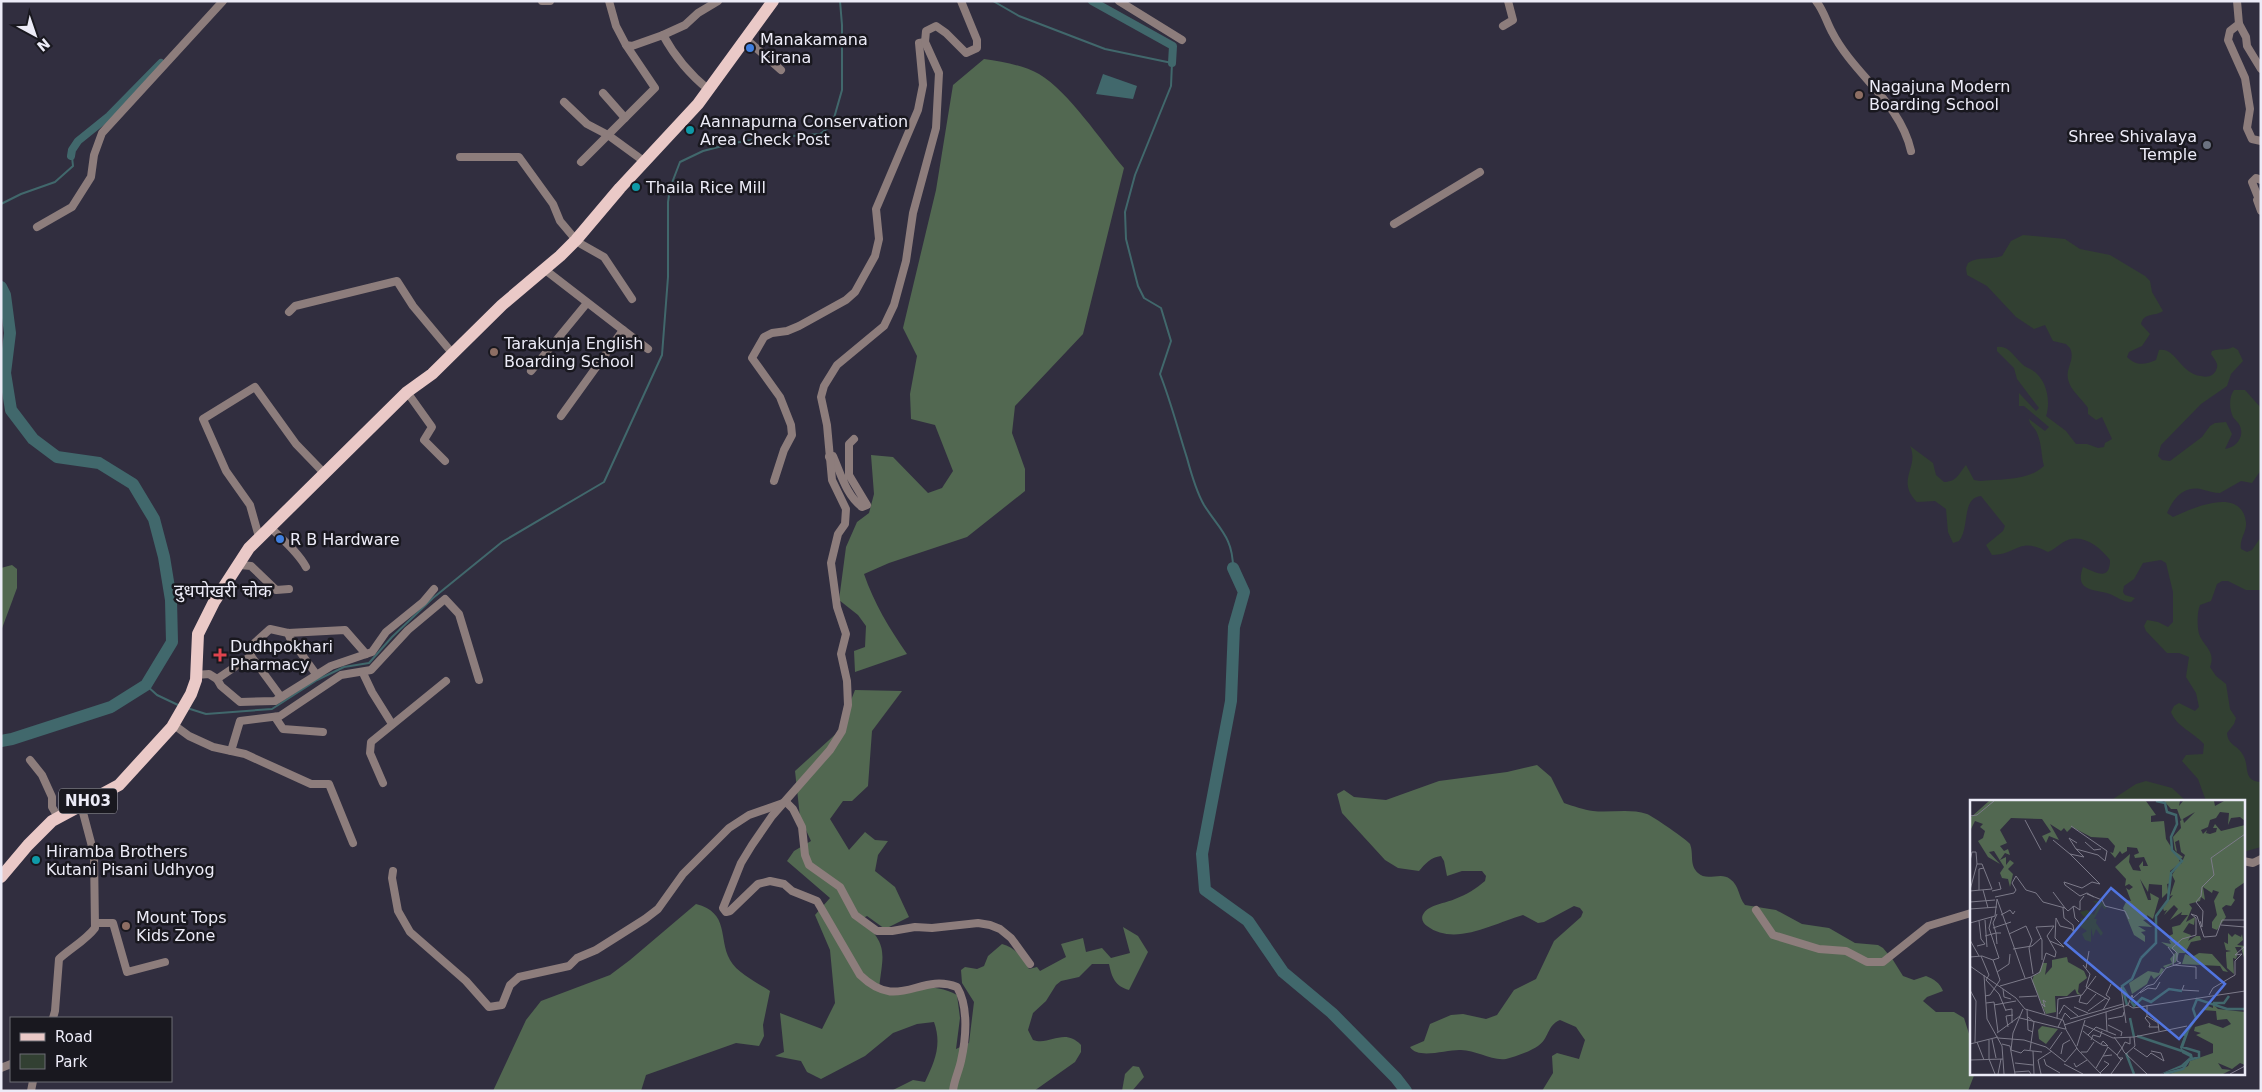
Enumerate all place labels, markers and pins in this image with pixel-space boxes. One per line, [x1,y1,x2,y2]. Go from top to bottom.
place label: Manakamana Kirana [760,30,868,67]
marker: Manakamana Kirana [744,42,756,54]
place label: Nagajuna Modern Boarding School [1869,77,2010,114]
marker: Nagajuna Modern Boarding School [1853,89,1865,101]
place label: Aannapurna Conservation Area Check Post [700,112,908,149]
marker: Aannapurna Conservation Area Check Post [684,124,696,136]
place label: Shree Shivalaya Temple [2068,127,2197,164]
marker: Shree Shivalaya Temple [2201,139,2213,151]
place label: Thaila Rice Mill [645,178,766,197]
marker: Thaila Rice Mill [630,181,642,193]
place label: Tarakunja English Boarding School [503,334,643,371]
marker: Tarakunja English Boarding School [488,346,500,358]
place label: R B Hardware [290,530,400,549]
marker: R B Hardware [274,533,286,545]
place label: Dudhpokhari Pharmacy [230,637,333,674]
marker: Dudhpokhari Pharmacy [214,649,226,661]
place label: Hiramba Brothers Kutani Pisani Udhyog [46,842,215,879]
marker: Hiramba Brothers Kutani Pisani Udhyog [30,854,42,866]
place label: Mount Tops Kids Zone [136,908,227,945]
marker: Mount Tops Kids Zone [120,920,132,932]

